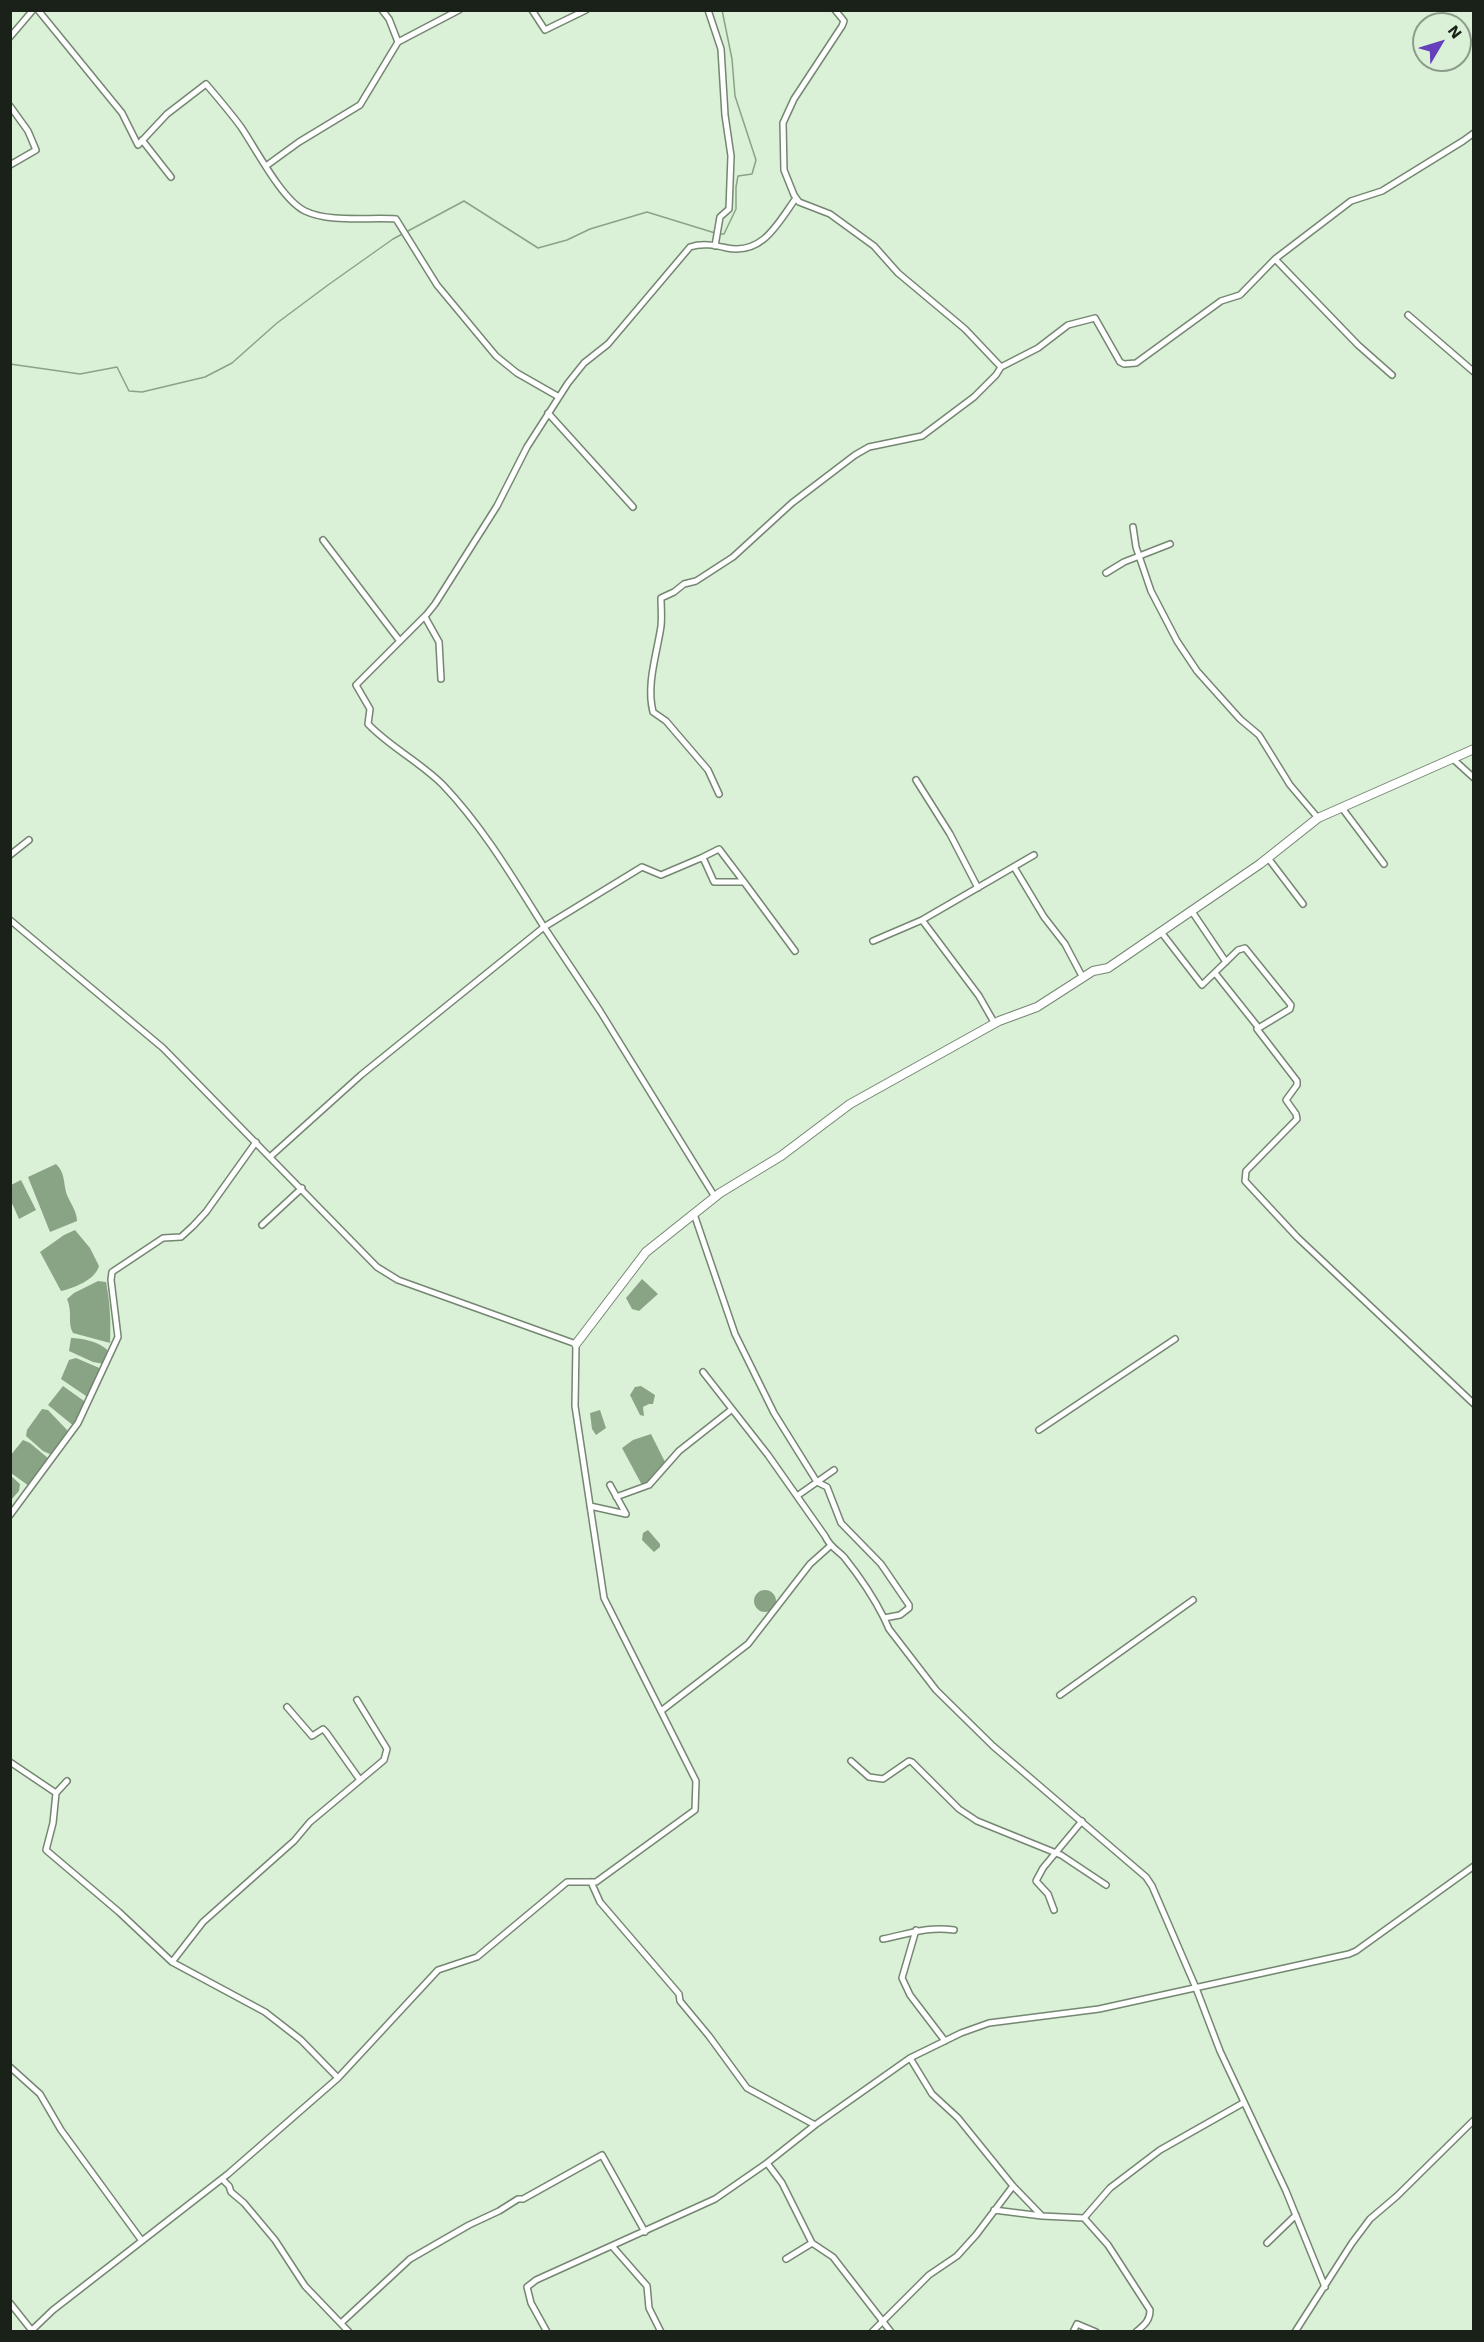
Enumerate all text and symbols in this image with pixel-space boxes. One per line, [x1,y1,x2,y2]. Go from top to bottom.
north arrow [1412,12,1472,72]
text: N [1444,21,1466,42]

